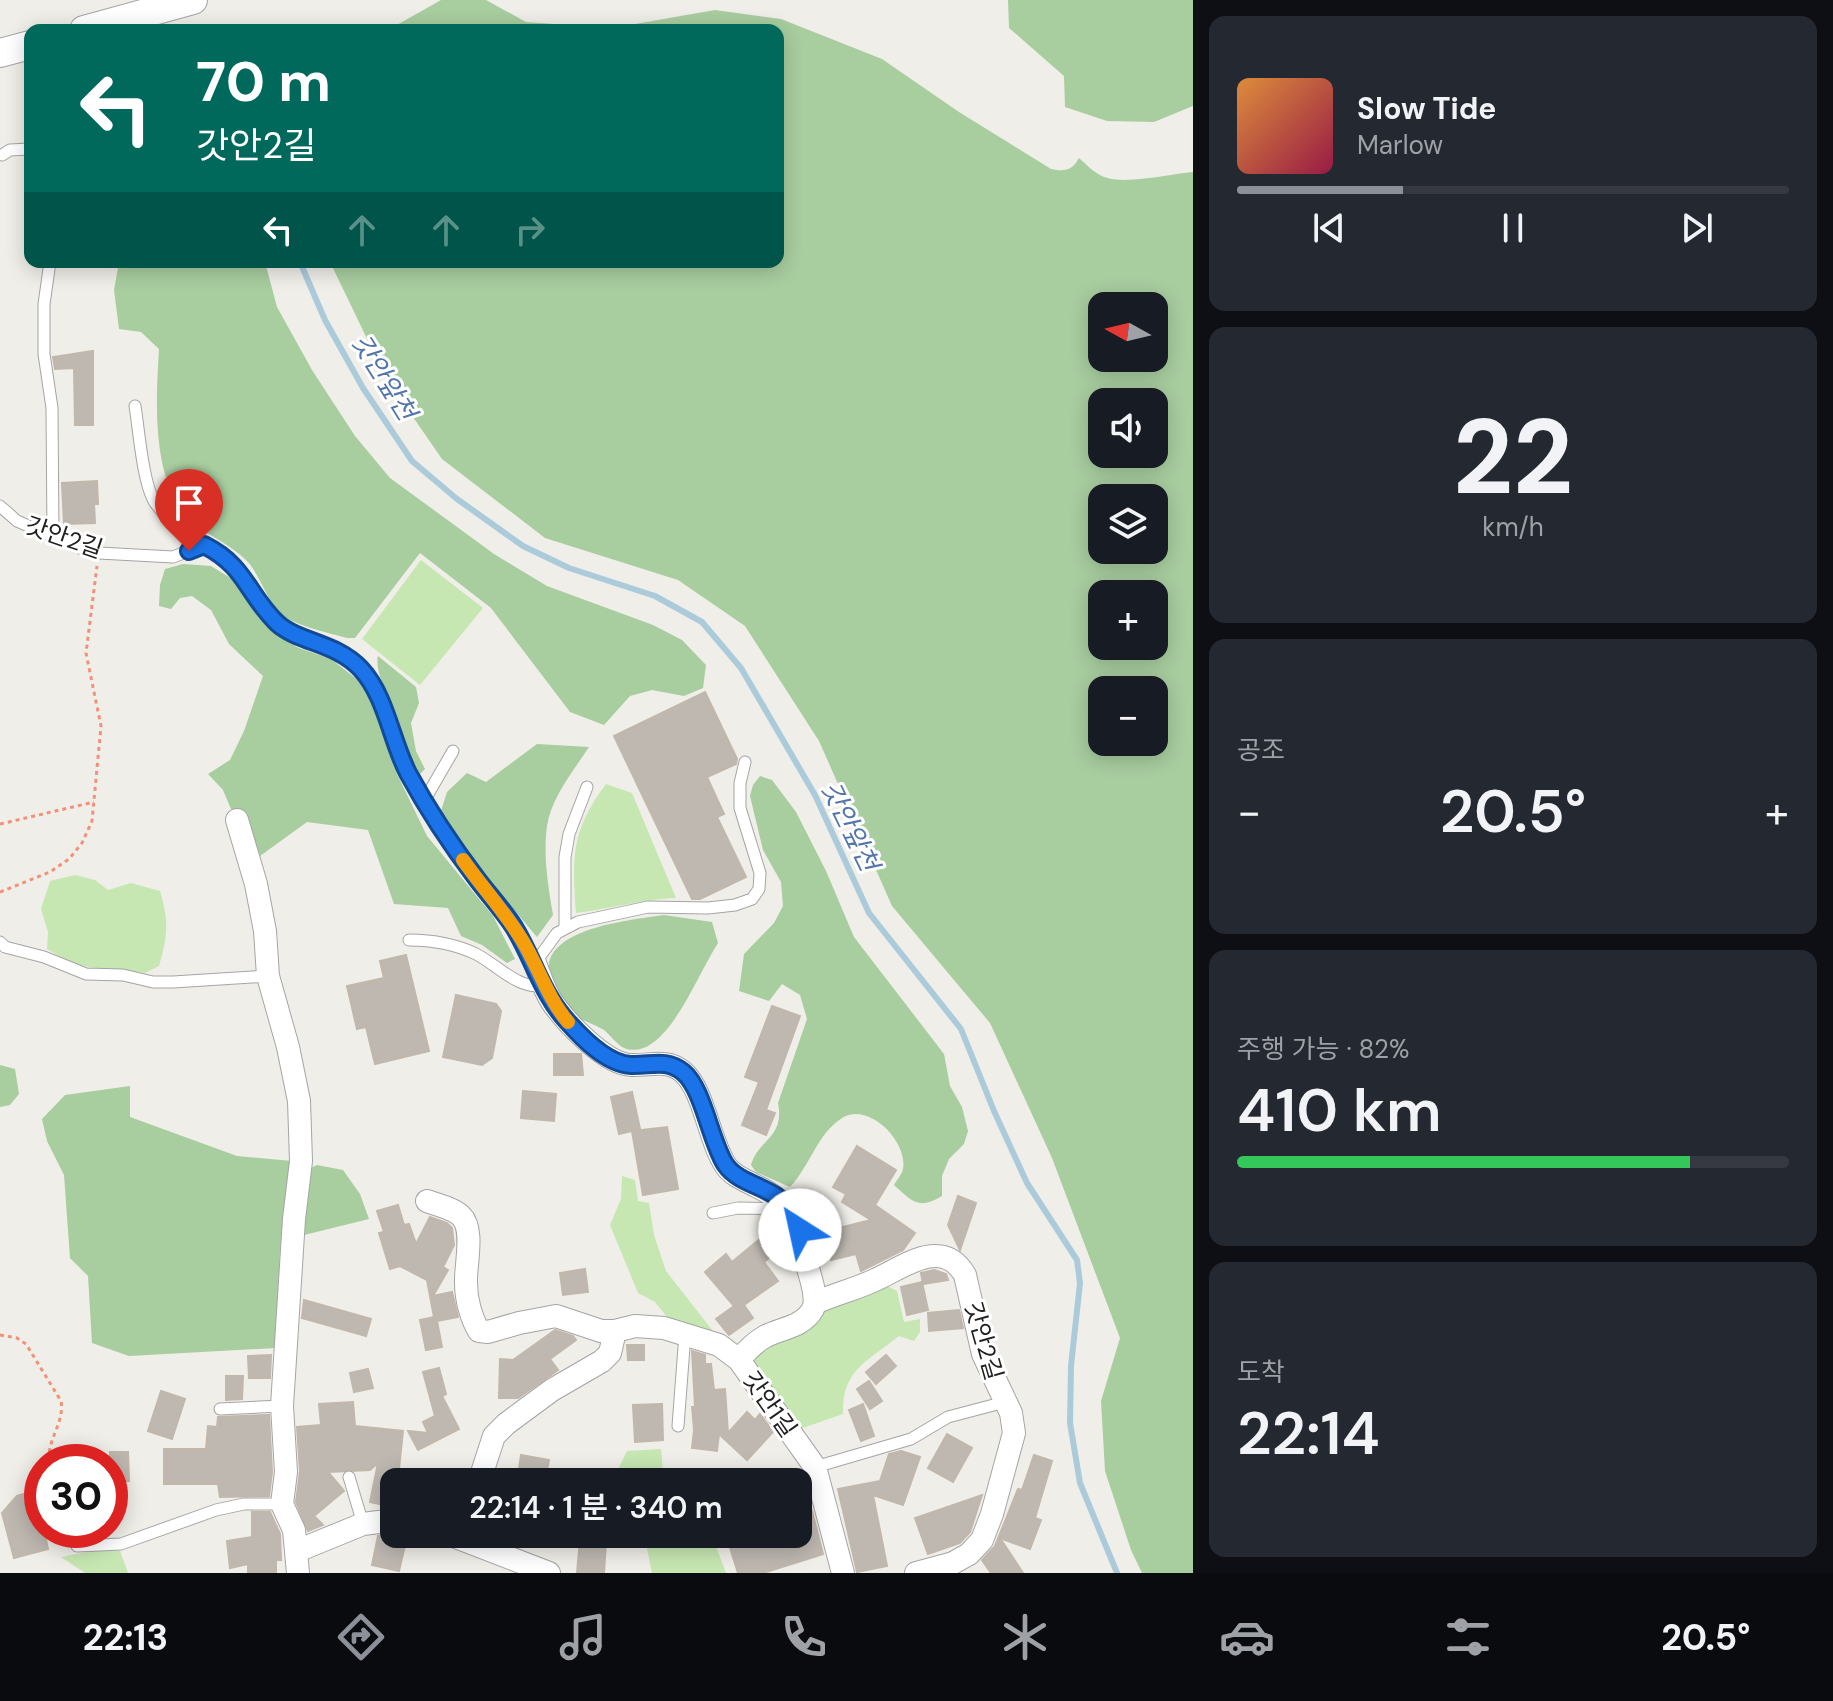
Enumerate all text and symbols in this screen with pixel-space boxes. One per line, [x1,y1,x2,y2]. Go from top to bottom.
text: 70 m [196,45,331,118]
icon: left [64,56,168,160]
text: Slow Tide [1357,89,1496,128]
text: 갓안2길 [196,122,316,169]
text: Marlow [1357,128,1443,162]
icon: previous [1307,206,1351,250]
icon: pause [1491,206,1535,250]
icon: next [1675,206,1719,250]
icon: left [256,208,300,252]
icon: ahead [340,208,384,252]
icon: ahead [424,208,468,252]
icon: right [508,208,552,252]
north arrow [1088,292,1168,372]
map controls [1088,292,1168,756]
water label: 갓안앞천 [344,327,425,429]
button: sound [1088,388,1168,468]
text: 22 [1453,390,1573,525]
pin [155,469,223,551]
icon: arrive [167,481,211,525]
button: layers [1088,484,1168,564]
street label: 갓안2길 [21,509,107,565]
text: km/h [1482,510,1544,544]
button: + [1088,580,1168,660]
button: − [1088,676,1168,756]
text: 공조 [1237,733,1285,767]
text: 20.5° [1440,772,1586,851]
water label: 갓안앞천 [814,776,888,879]
text: − [1237,783,1261,841]
text: + [1765,783,1789,841]
text: 주행 가능 · 82% [1237,1032,1409,1066]
text: 410 km [1237,1071,1442,1150]
position arrow [758,1188,842,1272]
street label: 갓안2길 [958,1298,1010,1384]
text: 도착 [1237,1355,1285,1389]
street label: 갓안1길 [736,1365,804,1443]
text: 22:14 [1237,1394,1380,1473]
speed limit sign: 30 [24,1444,128,1548]
text: 22:14 · 1 분 · 340 m [469,1488,723,1527]
icon: directions [333,1609,389,1665]
icon: music [555,1609,611,1665]
icon: phone [776,1609,832,1665]
icon: climate [997,1609,1053,1665]
icon: car [1219,1609,1275,1665]
icon: filters [1440,1609,1496,1665]
text: 22:13 [83,1614,168,1661]
text: 20.5° [1661,1614,1750,1661]

